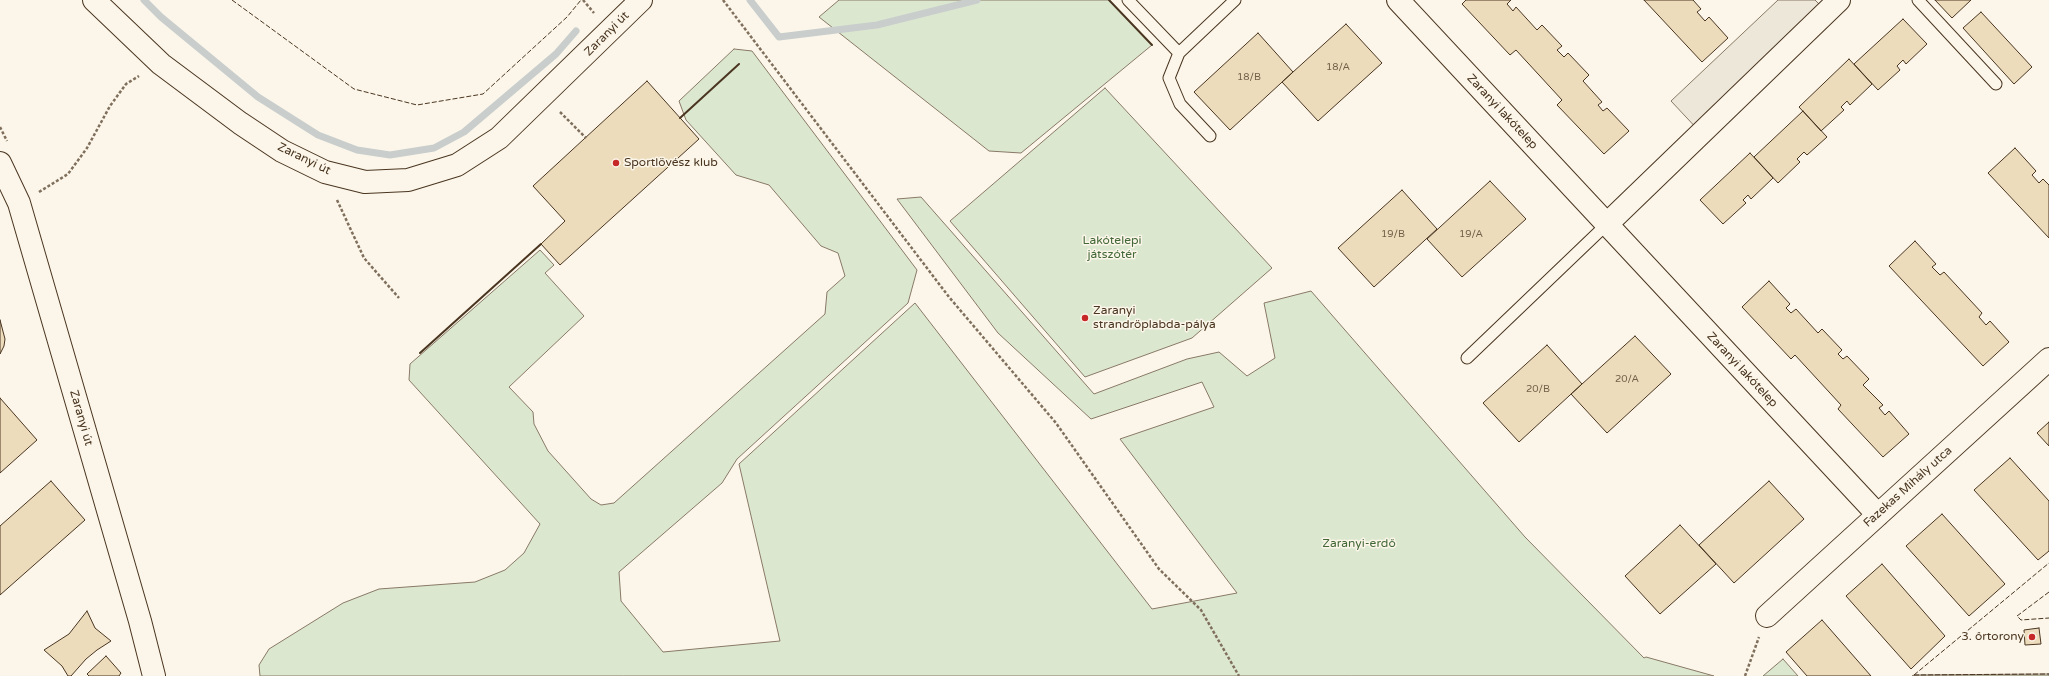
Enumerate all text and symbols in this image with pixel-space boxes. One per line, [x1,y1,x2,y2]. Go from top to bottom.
street label: Zaranyi út [582,9,632,59]
house number: 18/A [1326,61,1350,73]
house number: 18/B [1237,71,1261,83]
street label: Zaranyi lakótelep [1463,71,1541,153]
street label: Zaranyi út [275,140,333,178]
place label: Sportlövész klub [624,156,718,170]
marker: Sportlövész klub [611,158,621,168]
house number: 19/B [1381,228,1405,240]
house number: 19/A [1459,228,1483,240]
park label: Lakótelepi játszótér [1083,234,1141,262]
place label: Zaranyi strandröplabda-pálya [1093,304,1216,332]
marker: Zaranyi strandröplabda-pálya [1080,313,1090,323]
street label: Zaranyi lakótelep [1703,329,1781,411]
house number: 20/A [1615,373,1639,385]
house number: 20/B [1526,383,1550,395]
street label: Zaranyi út [66,388,96,448]
street label: Fazekas Mihály utca [1861,444,1955,530]
park label: Zaranyi-erdő [1322,537,1396,551]
place label: 3. őrtorony [1961,630,2024,644]
marker: 3. őrtorony [2027,632,2037,642]

